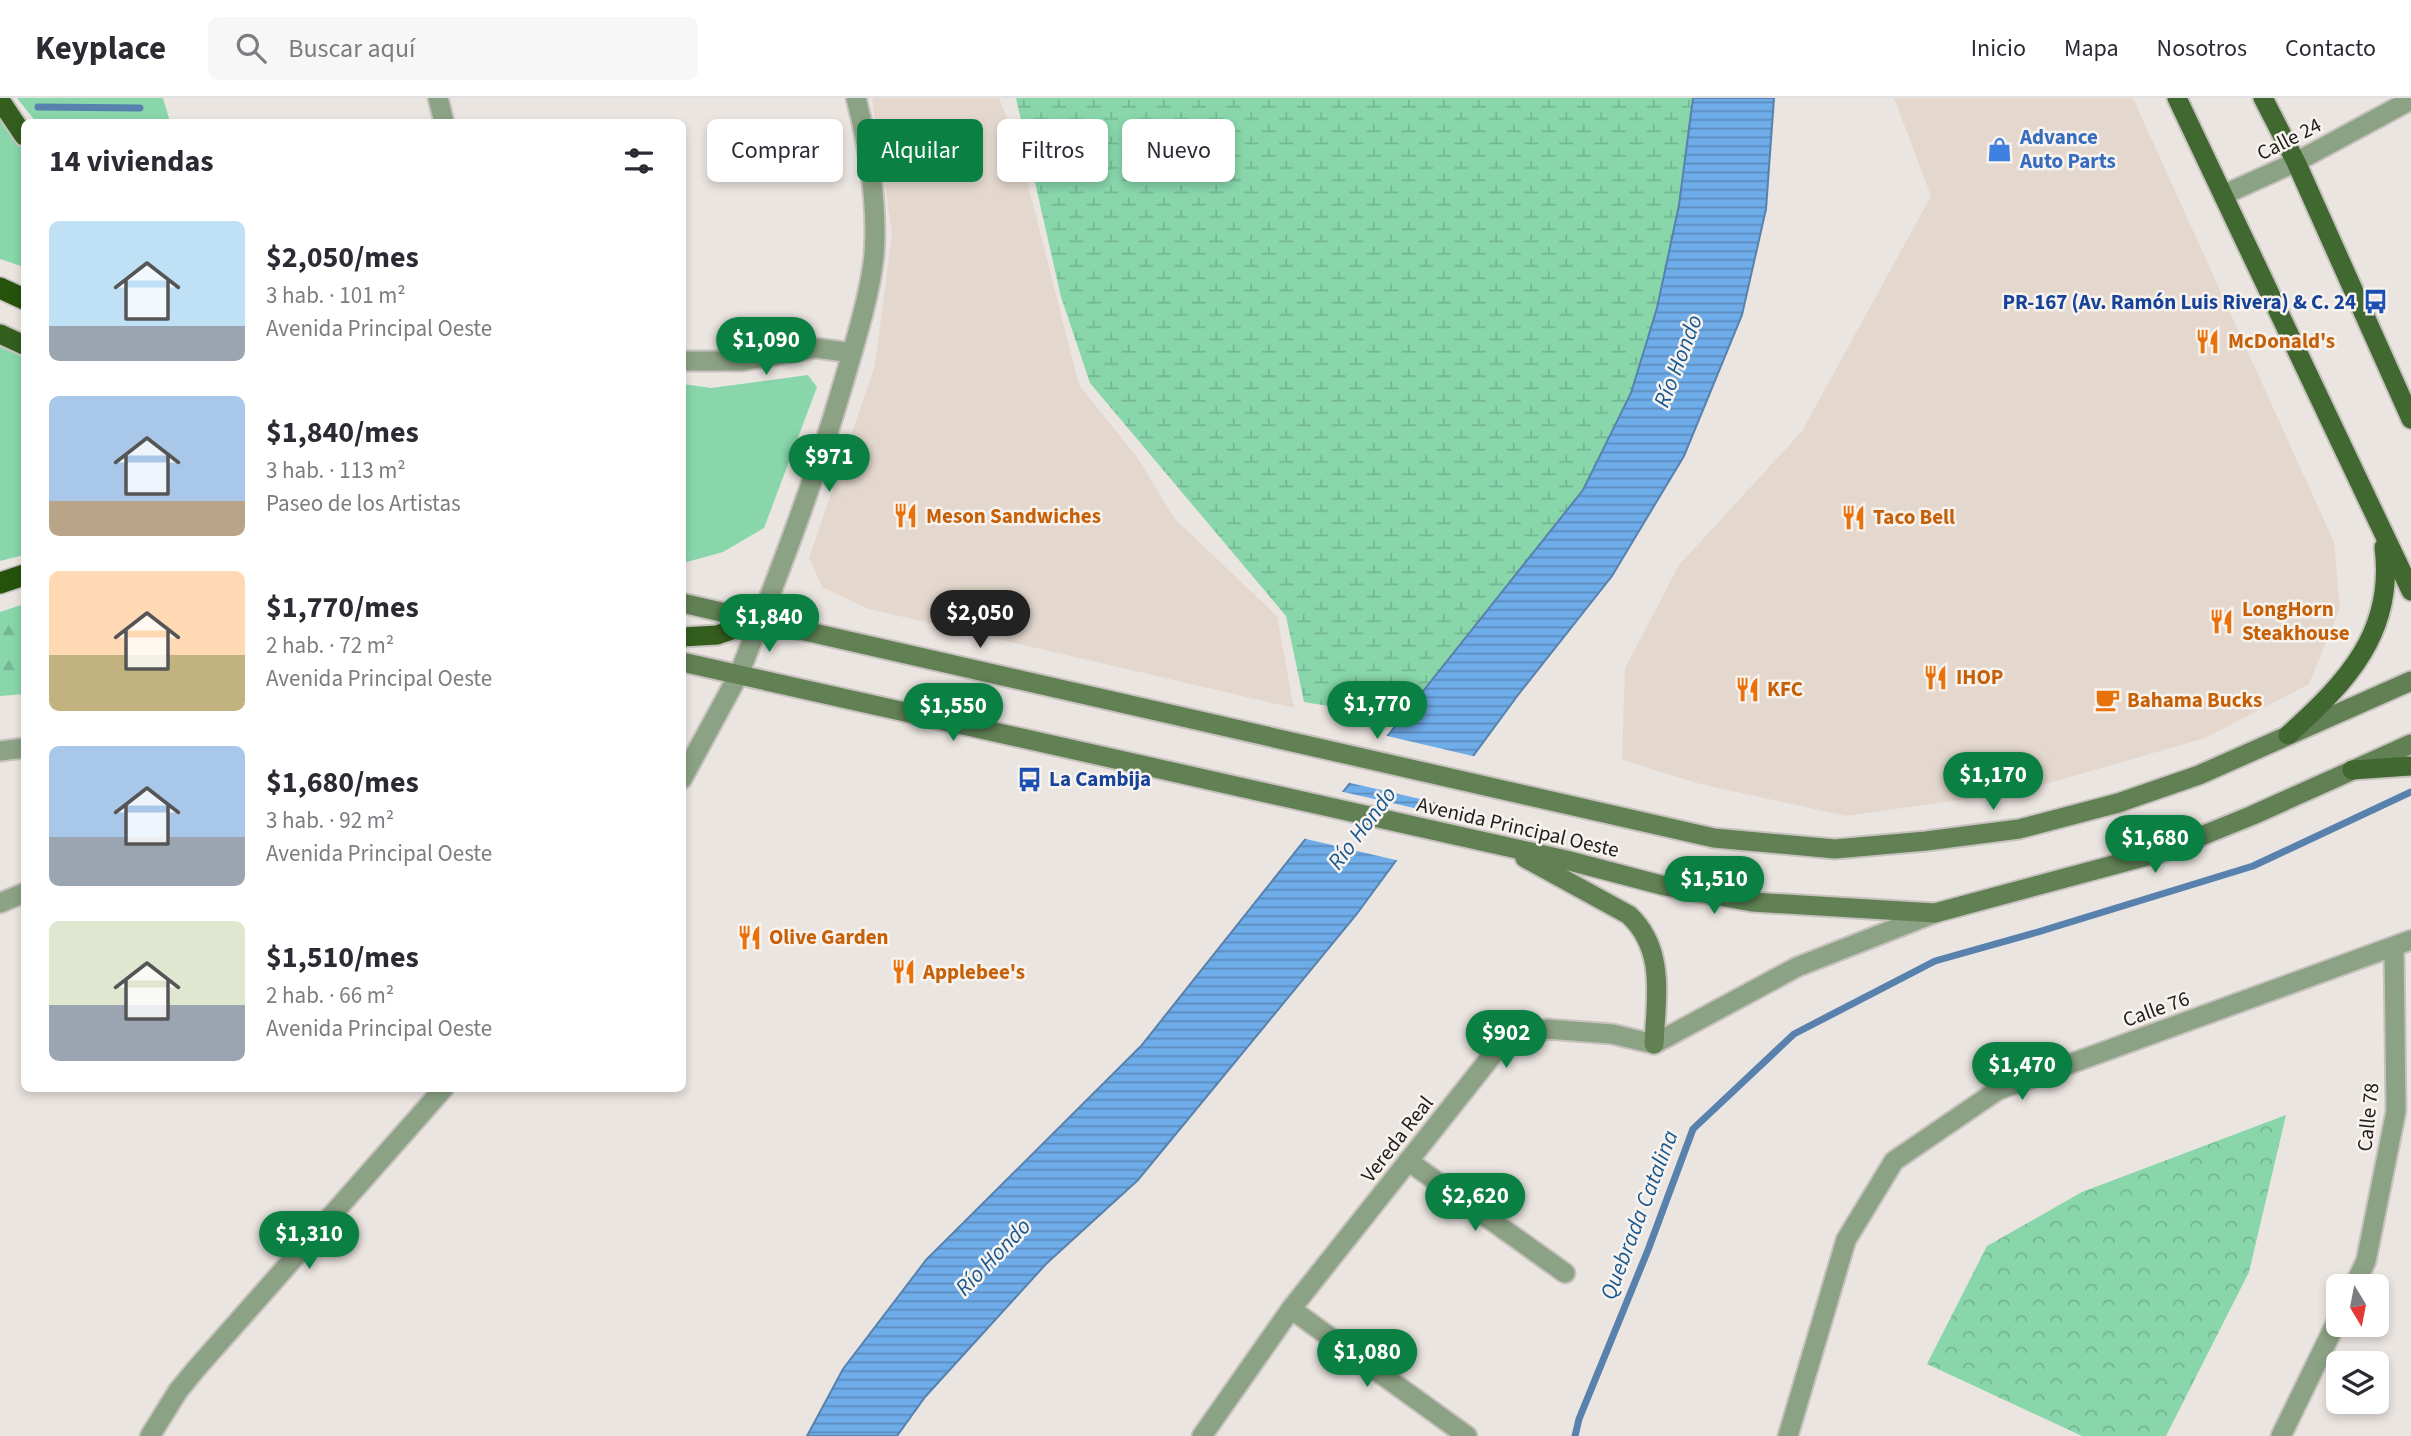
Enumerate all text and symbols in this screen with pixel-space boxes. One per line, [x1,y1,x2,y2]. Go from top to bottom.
search box [208,17,698,80]
text: Keyplace [35,25,166,72]
icon: search [232,29,270,67]
text: Buscar aquí [288,30,416,67]
text: Inicio [1971,31,2026,66]
text: Mapa [2064,31,2119,66]
text: Nosotros [2157,31,2247,66]
text: Contacto [2285,31,2376,66]
street label: Calle 24 [2252,110,2326,168]
chip: Comprar [707,119,843,182]
chip: Alquilar [857,119,983,182]
chip: Filtros [997,119,1108,182]
chip: Nuevo [1122,119,1235,182]
place label: Advance Auto Parts [2019,122,2116,176]
shop icon: Advance Auto Parts [1986,135,2014,163]
text: 14 viviendas [49,140,214,183]
icon: filters [620,142,658,180]
text: $2,050/mes [266,236,419,279]
icon: home [105,249,189,333]
text: 3 hab. · 101 m² [266,279,406,312]
place label: PR-167 (Av. Ramón Luis Rivera) & C. 24 [2002,287,2356,317]
bus stop icon: PR-167 (Av. Ramón Luis Rivera) & C. 24 [2362,288,2390,316]
water label: Río Hondo [1645,310,1711,412]
text: Avenida Principal Oeste [266,312,492,345]
pin: $1,090 [709,317,823,377]
text: $1,090 [732,323,800,356]
place label: McDonald's [2228,326,2335,356]
restaurant icon: McDonald's [2194,327,2222,355]
text: $1,840/mes [266,411,419,454]
icon: home [105,424,189,508]
pin: $971 [788,434,870,494]
text: $971 [805,440,853,473]
text: 3 hab. · 113 m² [266,454,406,487]
text: Paseo de los Artistas [266,487,461,520]
place label: Meson Sandwiches [926,501,1101,531]
restaurant icon: Meson Sandwiches [892,502,920,530]
place label: Taco Bell [1873,502,1955,532]
restaurant icon: Taco Bell [1839,503,1867,531]
text: $1,770/mes [266,586,419,629]
pin: $2,050 [923,590,1037,650]
pin: $1,840 [712,594,826,654]
place label: LongHorn Steakhouse [2242,594,2350,648]
text: $2,050 [946,596,1014,629]
icon: home [105,599,189,683]
text: $1,840 [735,600,803,633]
restaurant icon: LongHorn Steakhouse [2208,607,2236,635]
text: 2 hab. · 72 m² [266,629,394,662]
text: Avenida Principal Oeste [266,662,492,695]
place label: IHOP [1956,662,2003,692]
restaurant icon: IHOP [1922,663,1950,691]
place label: KFC [1767,674,1803,704]
restaurant icon: KFC [1733,675,1761,703]
pin: $1,770 [1320,682,1434,741]
pin: $1,550 [896,684,1010,743]
place label: Bahama Bucks [2127,685,2262,715]
cafe icon: Bahama Bucks [2093,686,2121,714]
text: $1,770 [1343,687,1411,720]
text: $1,550 [919,689,987,722]
pin: $1,170 [1936,752,2050,812]
text: $1,170 [1959,758,2027,791]
text: $1,680/mes [266,761,419,804]
place label: La Cambija [1049,764,1151,794]
bus stop icon: La Cambija [1015,765,1043,793]
icon: home [105,774,189,858]
water label: Río Hondo [1320,779,1404,877]
street label: Avenida Principal Oeste [1414,789,1622,865]
text: 3 hab. · 92 m² [266,804,394,837]
pin: $1,680 [2098,816,2212,875]
text: $1,680 [2121,821,2189,854]
text: Avenida Principal Oeste [266,837,492,870]
pin: $1,510 [1657,856,1771,916]
text: $1,510 [1680,862,1748,895]
place label: Olive Garden [769,922,889,952]
restaurant icon: Olive Garden [735,923,763,951]
text: $1,510/mes [266,936,419,979]
icon: home [105,949,189,1033]
place label: Applebee's [922,957,1025,987]
restaurant icon: Applebee's [889,958,917,986]
text: 2 hab. · 66 m² [266,979,394,1012]
street label: Calle 76 [2119,983,2193,1035]
pin: $902 [1465,1010,1547,1070]
text: Avenida Principal Oeste [266,1012,492,1045]
text: $902 [1482,1016,1530,1049]
pin: $1,470 [1965,1042,2079,1102]
text: $1,470 [1988,1048,2056,1081]
street label: Calle 78 [2349,1081,2387,1153]
street label: Vereda Real [1354,1089,1440,1189]
water label: Quebrada Catalina [1591,1125,1687,1305]
pin: $2,620 [1418,1174,1532,1233]
text: $2,620 [1441,1179,1509,1212]
water label: Río Hondo [947,1211,1039,1303]
pin: $1,310 [252,1212,366,1271]
text: $1,310 [275,1217,343,1250]
north arrow [2326,1274,2389,1337]
map controls [2326,1274,2389,1414]
pin: $1,080 [1310,1330,1424,1389]
text: $1,080 [1333,1335,1401,1368]
button: layers [2326,1351,2389,1414]

